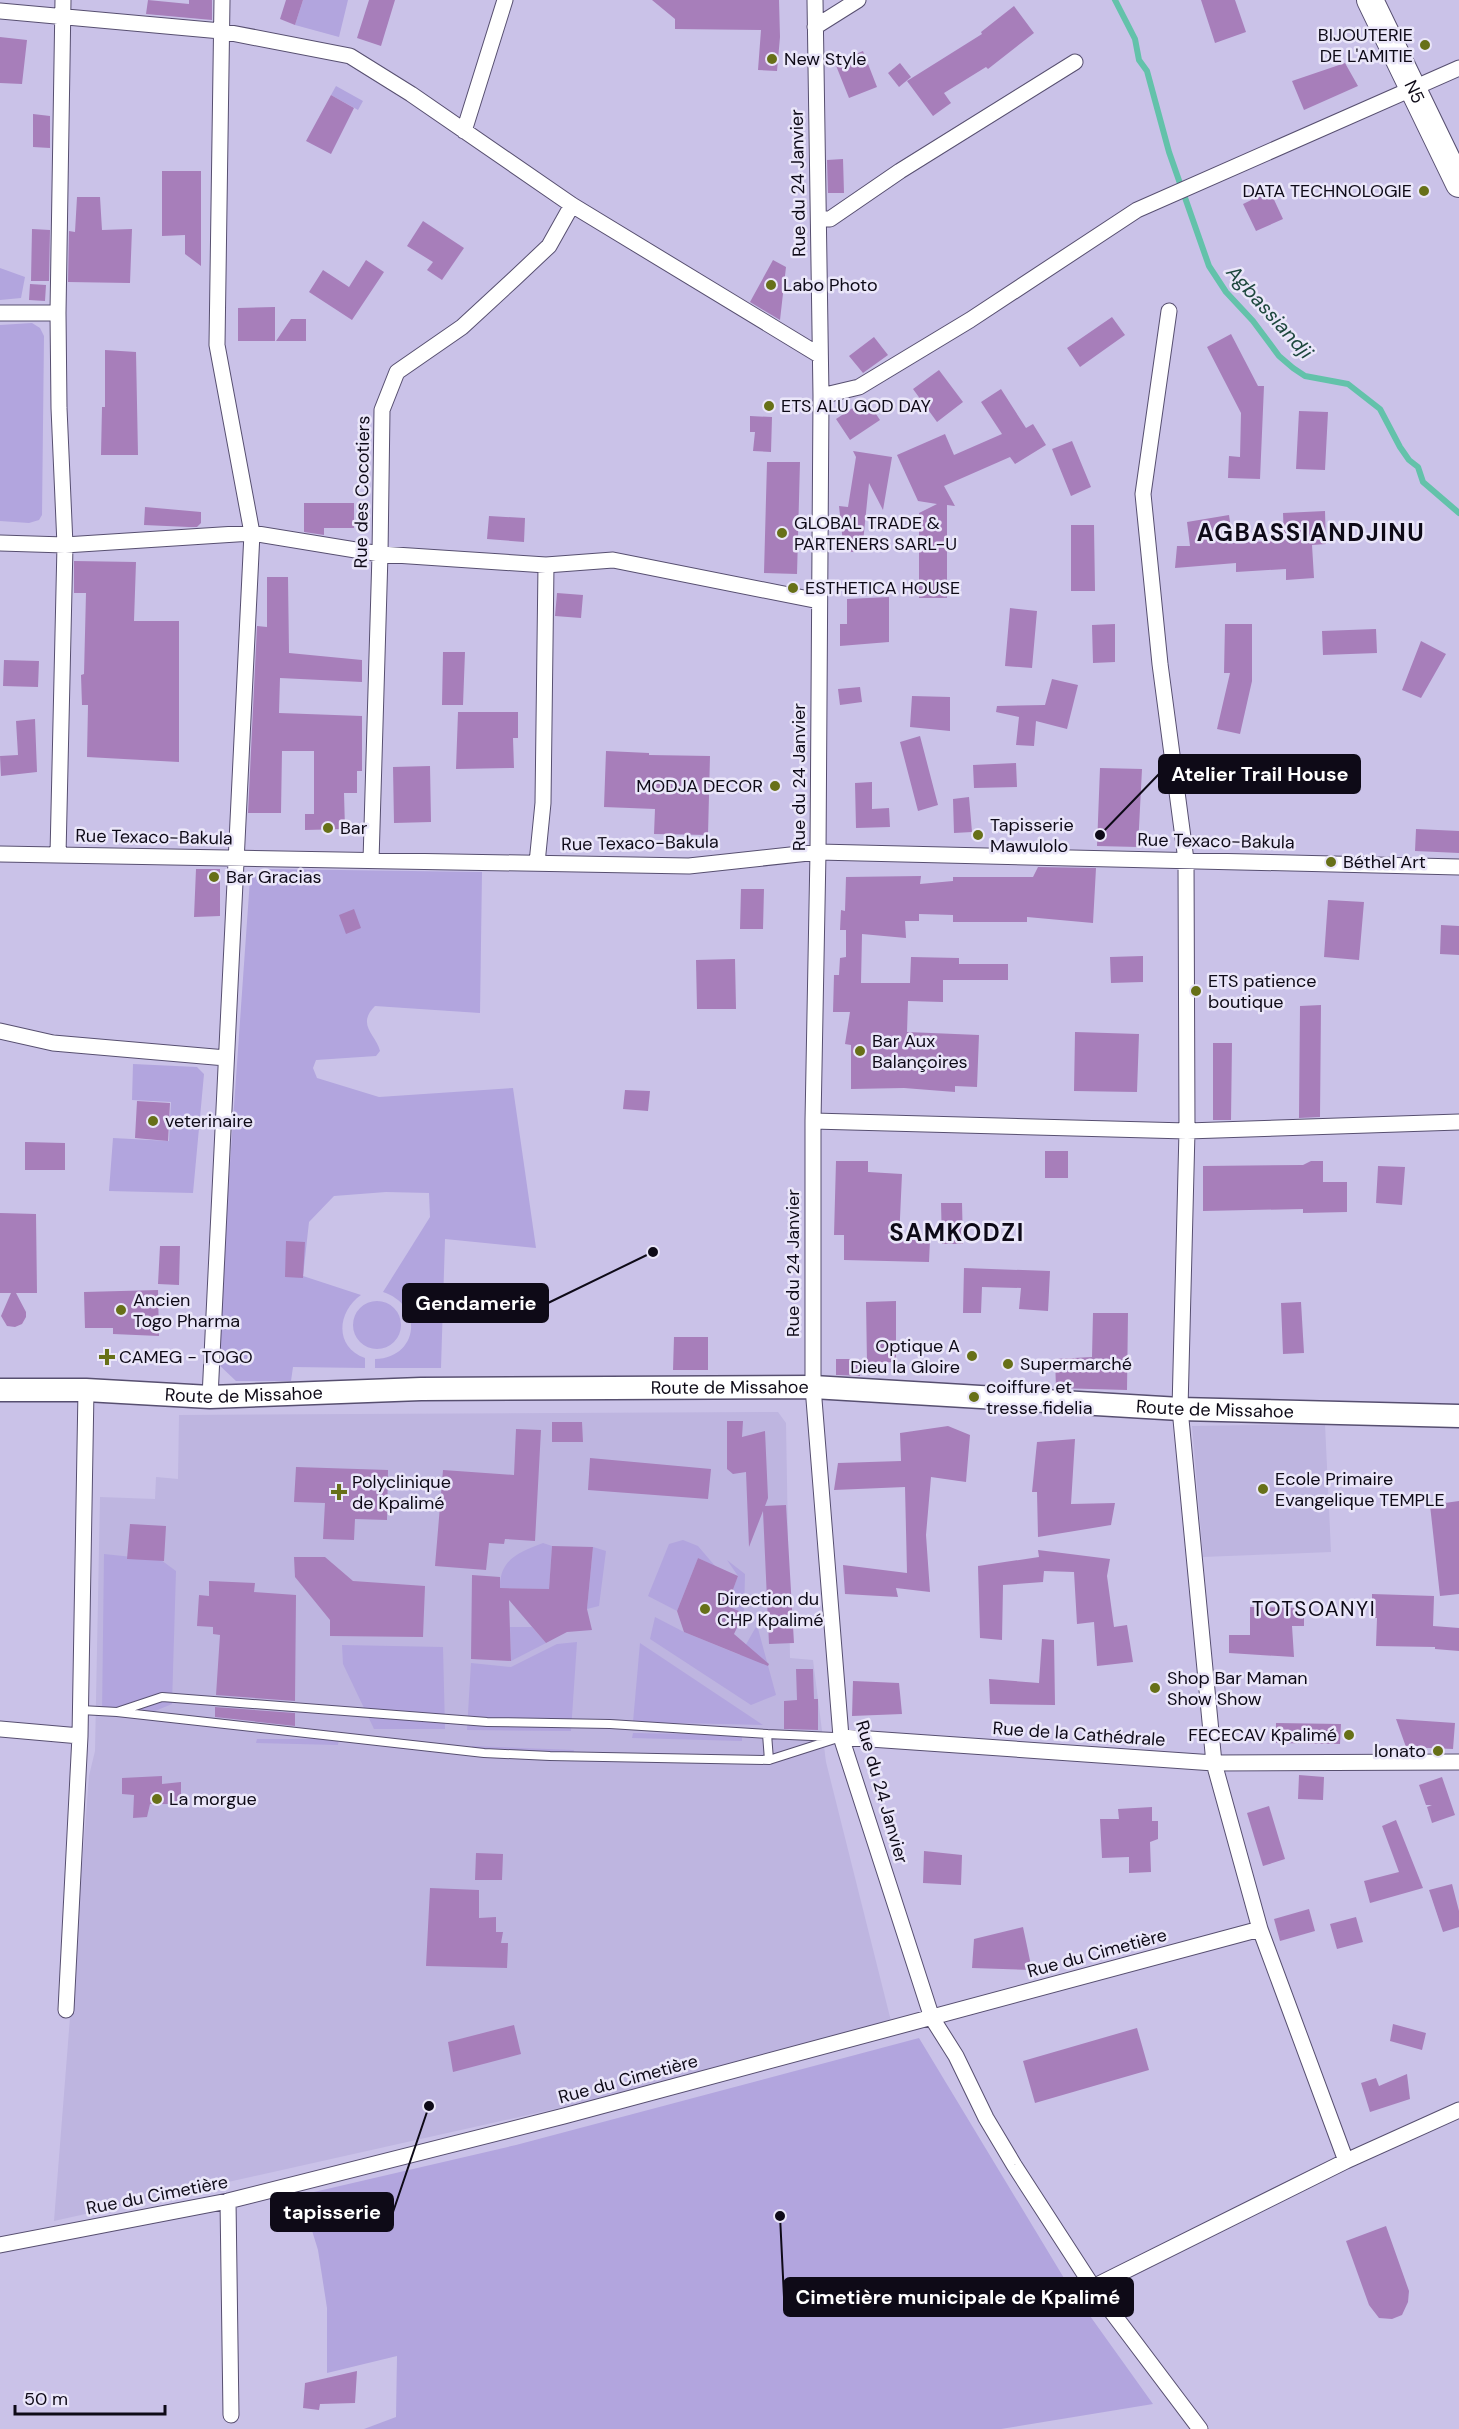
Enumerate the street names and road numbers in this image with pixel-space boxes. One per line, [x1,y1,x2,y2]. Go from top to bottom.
street label: N5 [1399,76,1430,108]
street label: Rue du 24 Janvier [785,109,811,257]
street label: Rue des Cocotiers [349,415,375,569]
street label: Rue du 24 Janvier [787,703,811,851]
street label: Rue Texaco-Bakula [75,824,233,850]
street label: Rue Texaco-Bakula [1137,828,1295,854]
street label: Rue Texaco-Bakula [561,830,719,856]
street label: Rue du 24 Janvier [781,1189,805,1337]
street label: Route de Missahoe [651,1375,809,1400]
street label: Route de Missahoe [164,1381,323,1409]
street label: Route de Missahoe [1135,1394,1294,1424]
street label: Rue de la Cathédrale [992,1716,1166,1752]
street label: Rue du 24 Janvier [850,1718,914,1867]
street label: Rue du Cimetière [1024,1923,1170,1983]
street label: Rue du Cimetière [555,2049,701,2109]
street label: Rue du Cimetière [84,2170,230,2220]

